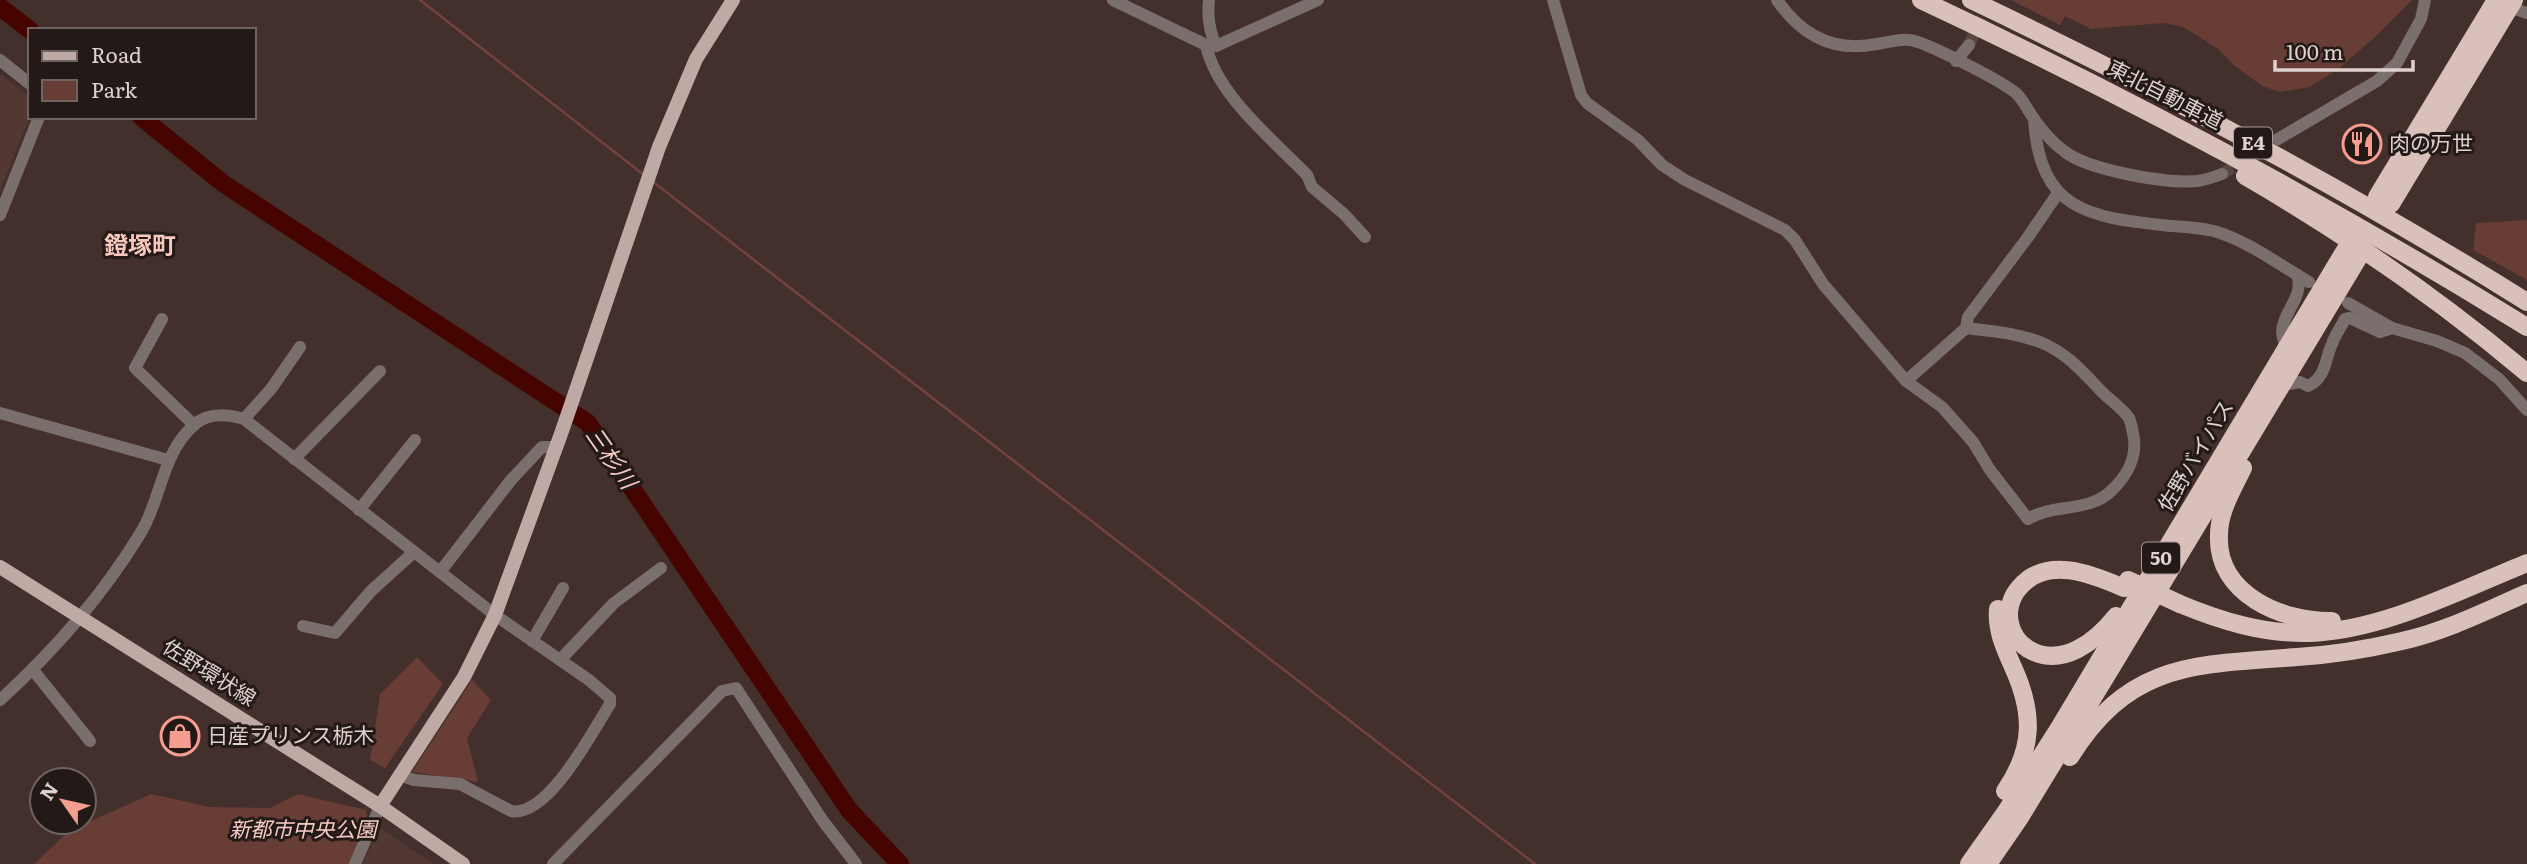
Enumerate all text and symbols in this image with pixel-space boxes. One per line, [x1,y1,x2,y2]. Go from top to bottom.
legend [28,28,256,119]
scale bar [2275,28,2413,72]
text: 100 m [2286,35,2343,66]
text: Road [91,38,142,69]
street label: 東北自動車道 [2103,50,2229,135]
text: Park [91,73,137,104]
restaurant icon: 肉の万世 [2341,123,2383,165]
place label: 肉の万世 [2389,126,2473,157]
road number: E4 [2234,127,2272,158]
district label: 鐙塚町 [104,226,176,261]
street label: 佐野バイパス [2148,393,2239,517]
water label: 三杉川 [579,419,648,497]
road number: 50 [2142,542,2180,573]
street label: 佐野環状線 [158,630,263,712]
shop icon: 日産プリンス栃木 [159,715,201,757]
place label: 日産プリンス栃木 [207,718,375,749]
north arrow [28,766,98,836]
text: N [32,776,64,805]
park label: 新都市中央公園 [230,812,379,843]

